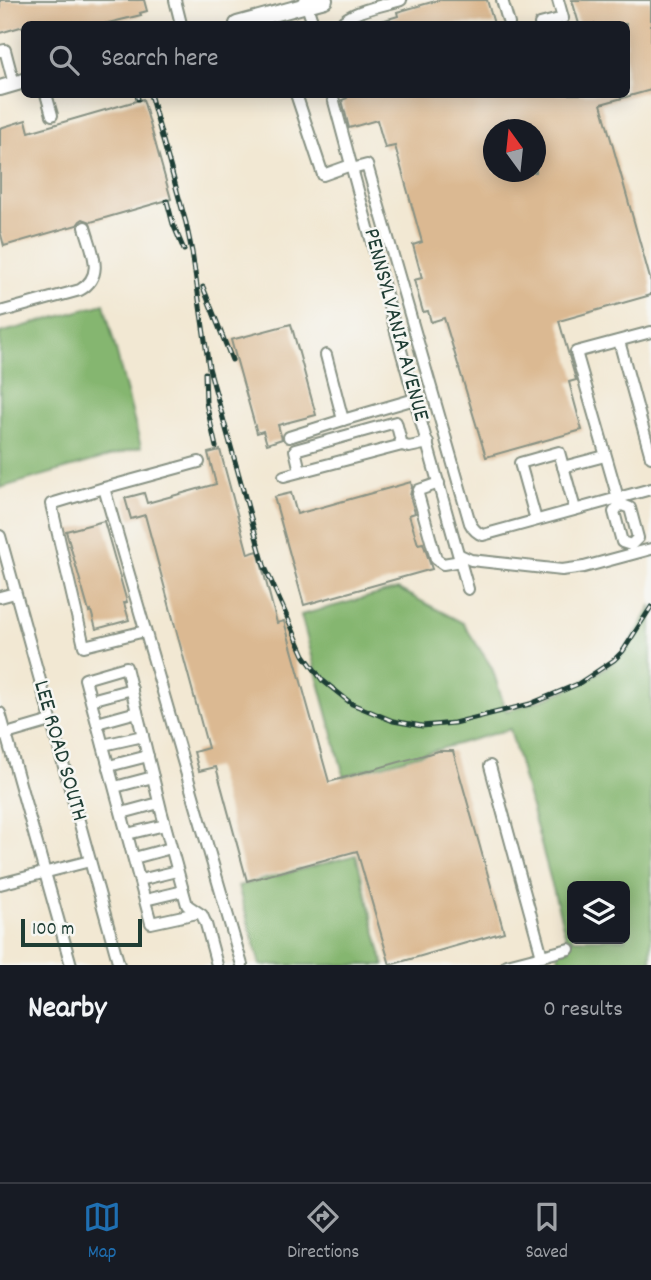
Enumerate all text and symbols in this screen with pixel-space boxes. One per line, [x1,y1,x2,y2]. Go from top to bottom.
search box [21,21,630,98]
icon: search [45,41,83,79]
text: Search here [101,41,219,78]
north arrow [483,119,546,182]
street label: PENNSYLVANIA AVENUE [353,225,437,426]
street label: LEE ROAD SOUTH [23,677,95,825]
map controls [567,881,630,944]
button: layers [567,881,630,944]
scale bar [21,916,142,948]
text: 100 m [32,917,74,944]
text: Nearby [28,989,106,1032]
text: 0 results [543,994,623,1027]
tab: Map [83,1198,121,1267]
tab: Directions [287,1198,359,1267]
tab: Saved [525,1198,568,1267]

